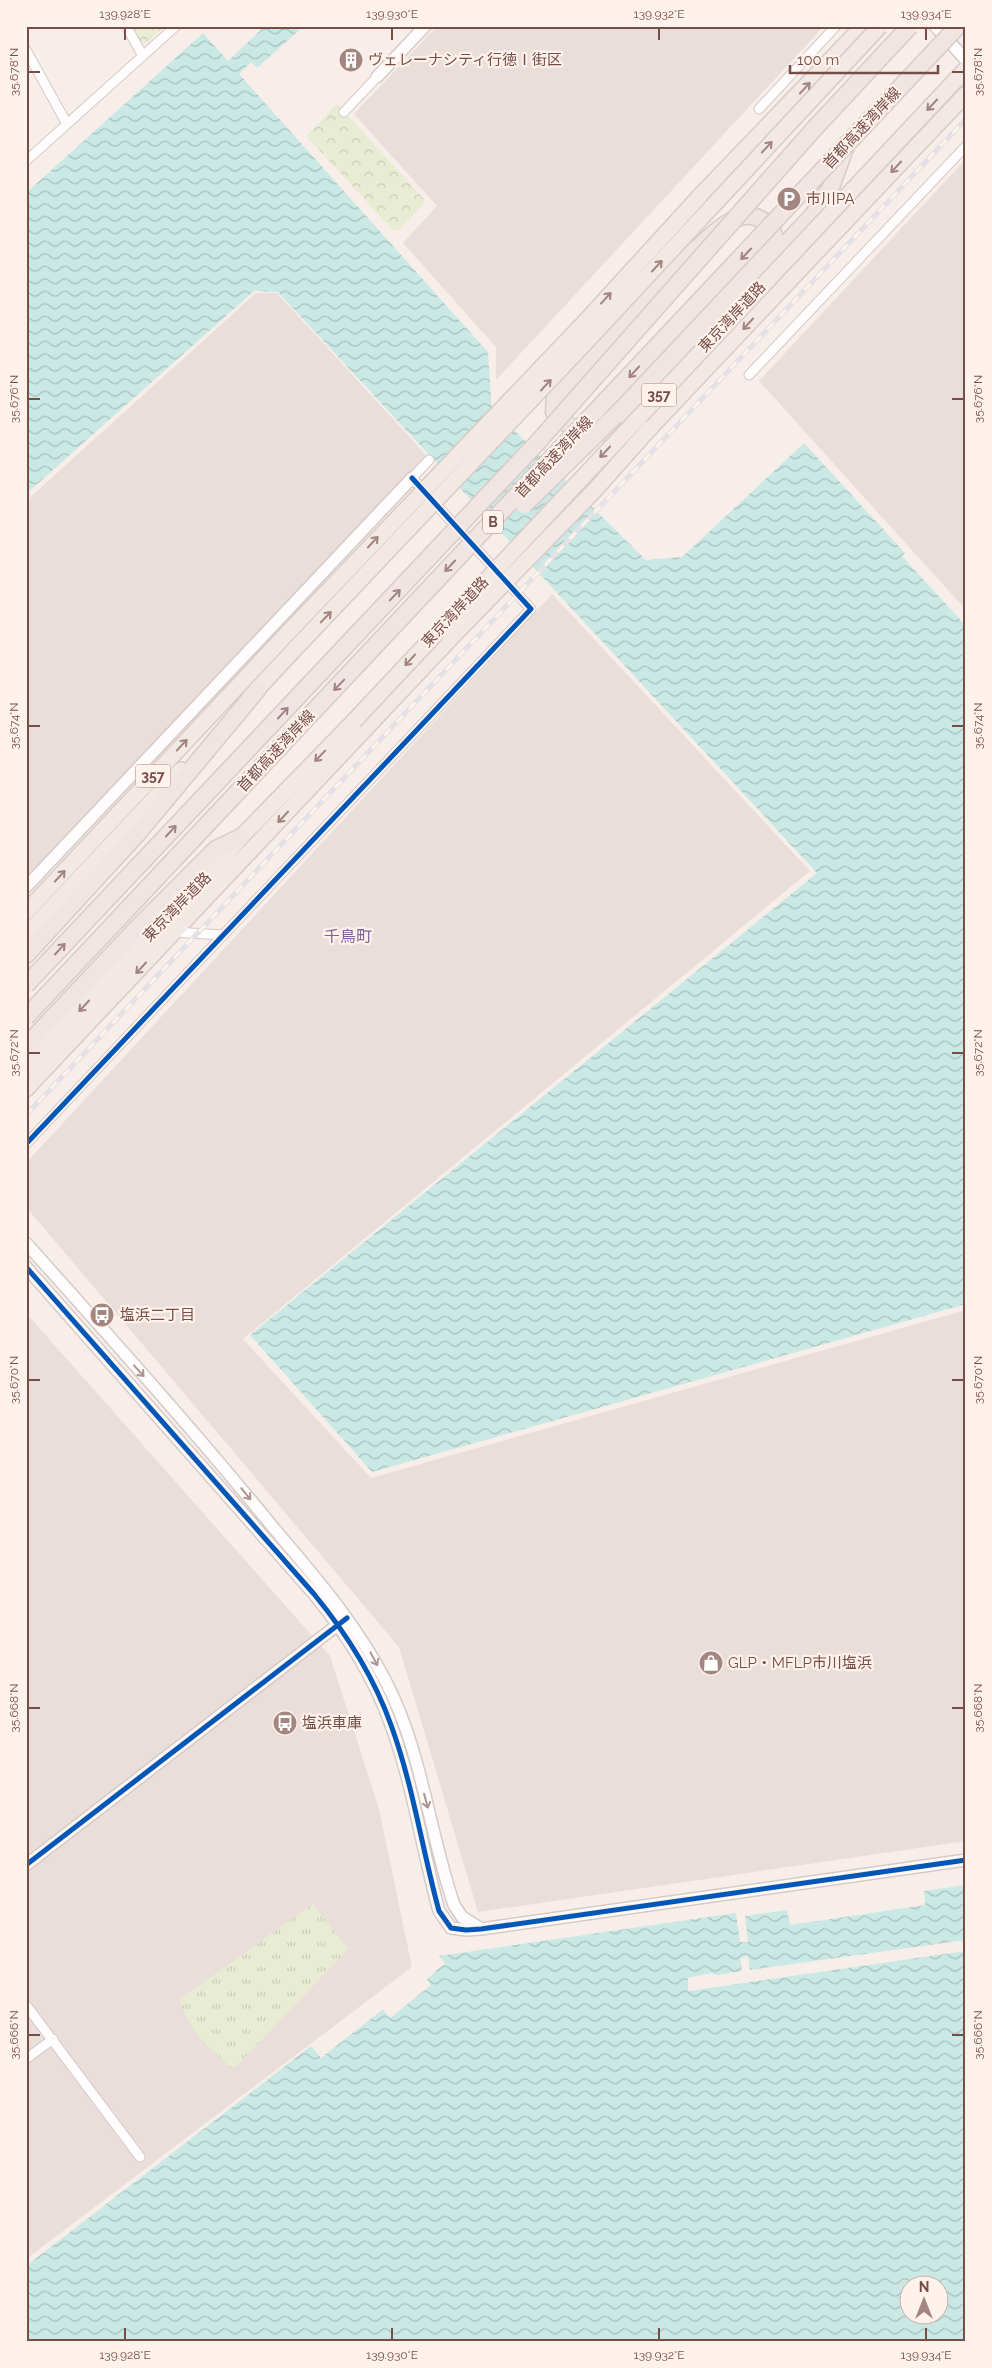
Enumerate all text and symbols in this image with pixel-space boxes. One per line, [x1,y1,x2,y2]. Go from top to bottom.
text: 139.928°E [99,7,151,21]
text: 139.930°E [366,7,418,21]
text: 139.932°E [634,7,684,21]
text: 139.934°E [900,7,952,21]
scale bar [790,42,937,74]
building icon: ヴェレーナシティ行徳Ⅰ街区 [338,47,364,73]
text: 35.678°N [7,48,21,96]
text: 35.678°N [971,48,985,96]
place label: ヴェレーナシティ行徳Ⅰ街区 [368,51,562,69]
text: 100 m [797,51,839,69]
one-way arrow [799,82,811,94]
street label: 首都高速湾岸線 [820,83,904,173]
one-way arrow [926,98,938,111]
one-way arrow [762,141,773,154]
one-way arrow [890,161,902,174]
parking icon: 市川PA [776,186,802,212]
place label: 市川PA [806,190,855,208]
one-way arrow [740,248,752,260]
one-way arrow [651,260,663,273]
street label: 東京湾岸道路 [695,278,769,356]
one-way arrow [600,292,612,305]
one-way arrow [742,318,754,331]
one-way arrow [628,366,640,379]
text: 35.676°N [7,375,21,423]
text: 35.676°N [971,375,985,423]
one-way arrow [540,379,552,391]
road number: 357 [642,384,676,406]
street label: 首都高速湾岸線 [512,412,596,502]
one-way arrow [599,446,611,459]
road number: B [483,511,503,534]
one-way arrow [367,536,379,548]
one-way arrow [444,560,456,573]
street label: 東京湾岸道路 [418,573,492,651]
one-way arrow [389,589,401,601]
one-way arrow [319,611,332,623]
one-way arrow [404,654,416,667]
one-way arrow [333,678,345,691]
text: 35.674°N [7,702,21,750]
text: 35.674°N [971,702,985,750]
street label: 首都高速湾岸線 [234,706,318,796]
one-way arrow [277,707,289,719]
one-way arrow [176,739,188,752]
one-way arrow [314,749,326,762]
road number: 357 [136,764,170,788]
one-way arrow [277,811,289,824]
one-way arrow [165,825,177,838]
street label: 東京湾岸道路 [139,868,215,946]
one-way arrow [54,870,66,883]
district label: 千鳥町 [324,927,372,946]
one-way arrow [54,943,66,956]
one-way arrow [135,961,147,974]
one-way arrow [78,999,90,1012]
text: 35.672°N [7,1029,21,1077]
text: 35.672°N [971,1029,985,1077]
bus stop icon: 塩浜二丁目 [89,1302,115,1328]
place label: 塩浜二丁目 [120,1306,195,1324]
text: 35.670°N [7,1356,21,1404]
text: 35.670°N [971,1356,985,1404]
one-way arrow [133,1365,145,1378]
one-way arrow [241,1487,252,1500]
shop icon: GLP・MFLP市川塩浜 [698,1650,724,1676]
one-way arrow [369,1651,379,1666]
place label: GLP・MFLP市川塩浜 [728,1654,872,1672]
text: 35.668°N [7,1683,21,1733]
text: 35.668°N [971,1683,985,1733]
bus stop icon: 塩浜車庫 [272,1710,298,1736]
place label: 塩浜車庫 [302,1714,362,1732]
one-way arrow [422,1792,432,1808]
text: 35.666°N [7,2010,21,2060]
text: 35.666°N [971,2010,985,2060]
north arrow [900,2276,950,2326]
text: N [919,2279,929,2295]
text: 139.928°E [99,2348,151,2362]
text: 139.930°E [366,2348,418,2362]
text: 139.932°E [634,2348,684,2362]
text: 139.934°E [900,2348,952,2362]

